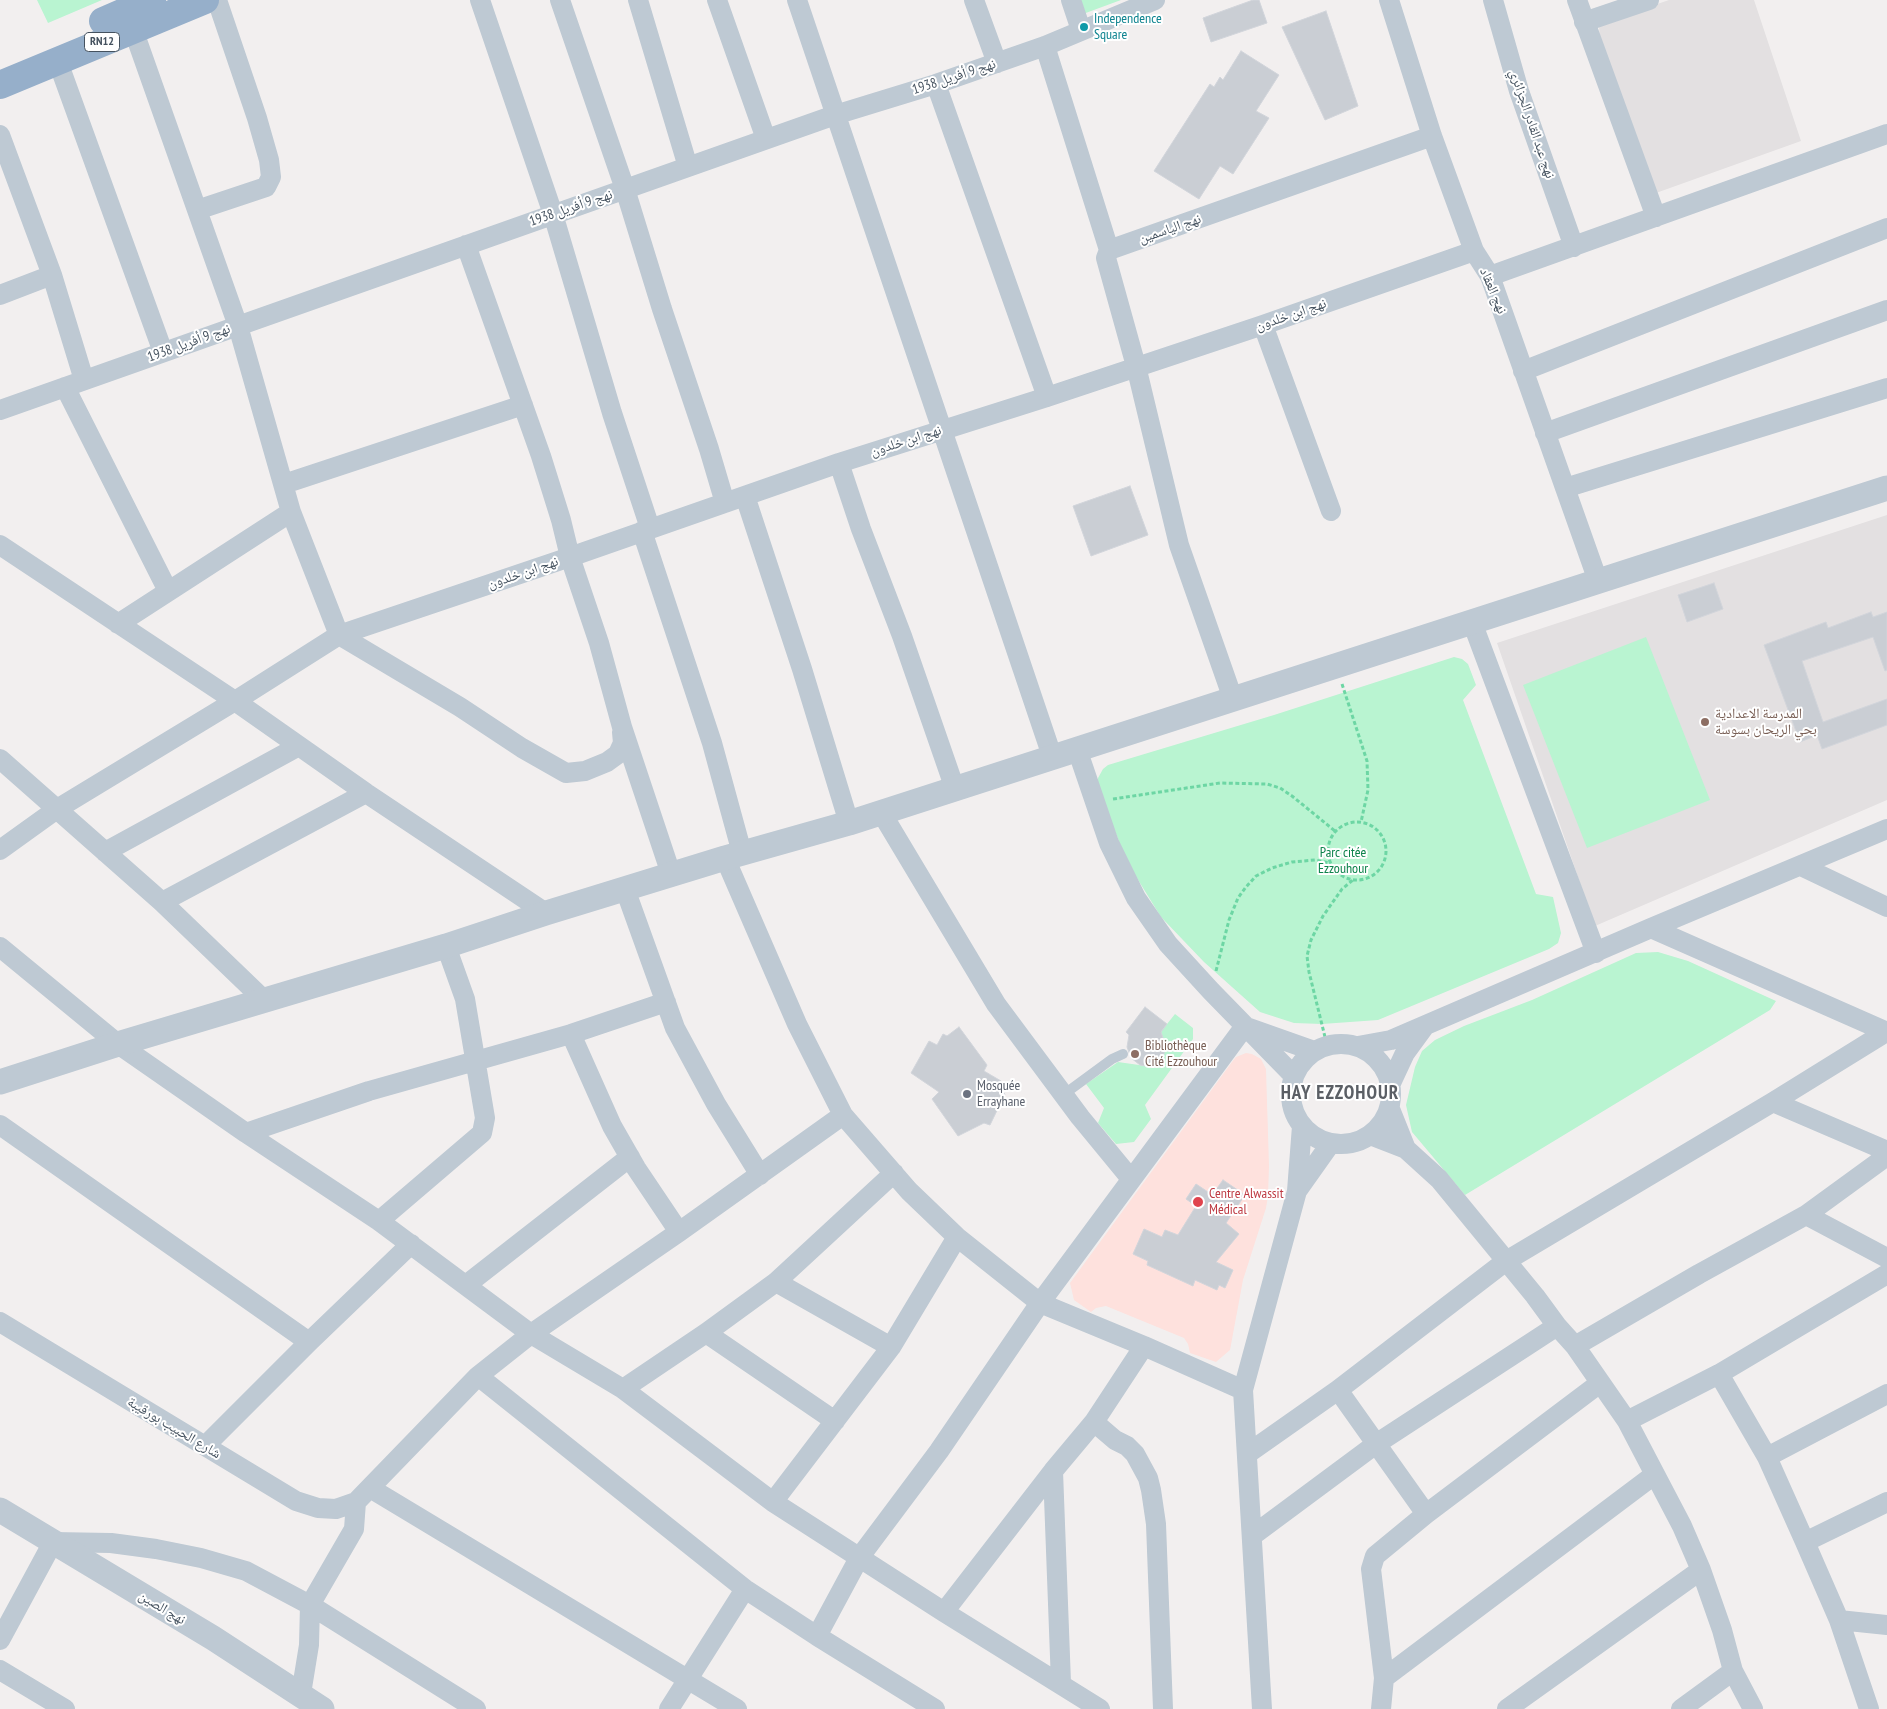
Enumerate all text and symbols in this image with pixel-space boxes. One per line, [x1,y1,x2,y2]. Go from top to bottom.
place label: Independence Square [1094,11,1162,44]
marker: Independence Square [1078,21,1090,33]
road number: RN12 [84,32,120,52]
street label: نهج 9 أفريل 1938 [910,56,998,98]
street label: نهج عبد القادر الجزائري [1505,67,1559,181]
street label: نهج 9 أفريل 1938 [527,186,615,230]
street label: نهج الياسمين [1137,211,1203,247]
street label: نهج العقاد [1476,265,1510,317]
street label: نهج ابن خلدون [1253,295,1329,335]
street label: نهج 9 أفريل 1938 [145,320,233,366]
street label: نهج ابن خلدون [868,422,944,460]
street label: نهج ابن خلدون [485,553,561,593]
place label: المدرسة الاعدادية بحي الريحان بسوسة [1715,706,1817,739]
marker: المدرسة الاعدادية بحي الريحان بسوسة [1699,716,1711,728]
park label: Parc citée Ezzouhour [1318,845,1368,878]
place label: Bibliothèque Cité Ezzouhour [1145,1038,1217,1070]
marker: Bibliothèque Cité Ezzouhour [1129,1048,1141,1060]
place label: Mosquée Errayhane [977,1078,1025,1110]
district label: HAY EZZOHOUR [1279,1083,1401,1105]
marker: Mosquée Errayhane [961,1088,973,1100]
place label: Centre Alwassit Médical [1209,1186,1283,1218]
marker: Centre Alwassit Médical [1191,1195,1205,1209]
street label: شارع الحبيب بورقيبة [124,1394,224,1462]
street label: نهج الصين [135,1587,189,1629]

